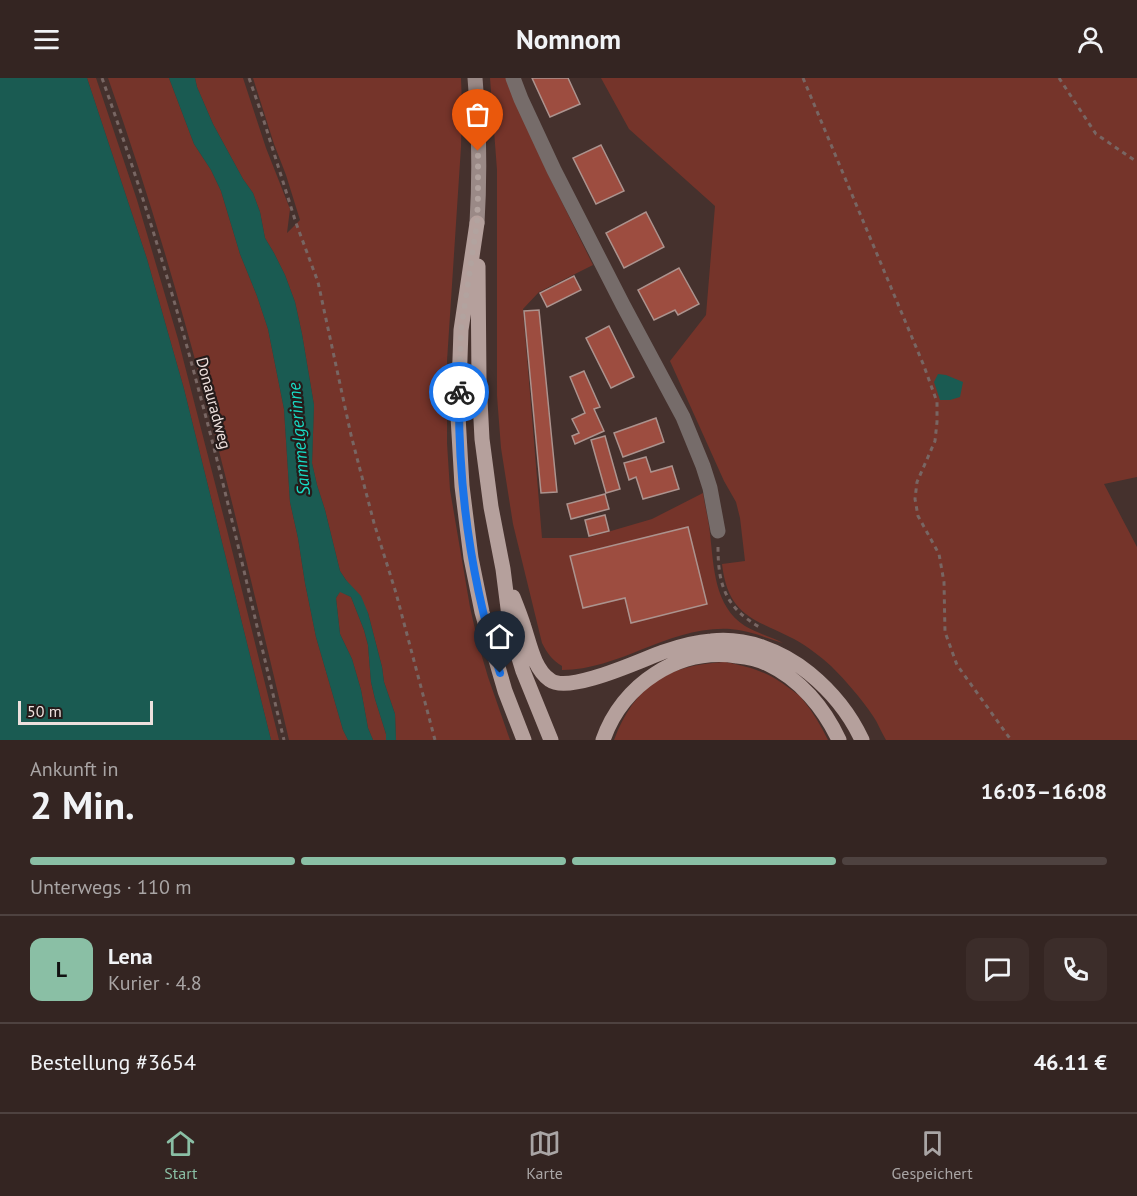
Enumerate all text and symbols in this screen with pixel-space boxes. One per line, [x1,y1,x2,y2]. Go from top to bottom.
text: Nomnom [516,22,621,56]
icon: menu [30,23,63,56]
icon: person [1074,23,1107,56]
pin [452,89,503,151]
icon: bag [461,98,494,131]
street label: Donauradweg [192,355,236,451]
courier [429,362,489,422]
icon: bike [443,376,476,409]
water label: Sammelgerinne [282,381,315,497]
pin [474,611,525,673]
icon: home [483,620,516,653]
scale bar [18,698,153,726]
text: 50 m [27,701,62,721]
text: Ankunft in [30,756,118,782]
text: 16:03–16:08 [981,777,1107,805]
text: 2 Min. [30,779,135,830]
text: Unterwegs · 110 m [30,874,191,900]
button: chat [966,938,1029,1001]
button: phone [1044,938,1107,1001]
text: Lena [108,942,153,970]
text: L [56,955,67,983]
text: Kurier · 4.8 [108,970,202,996]
text: Bestellung #3654 [30,1048,196,1076]
text: 46.11 € [1034,1048,1107,1076]
tab: Start [164,1127,198,1183]
tab: Karte [526,1127,563,1183]
tab: Gespeichert [891,1127,973,1183]

